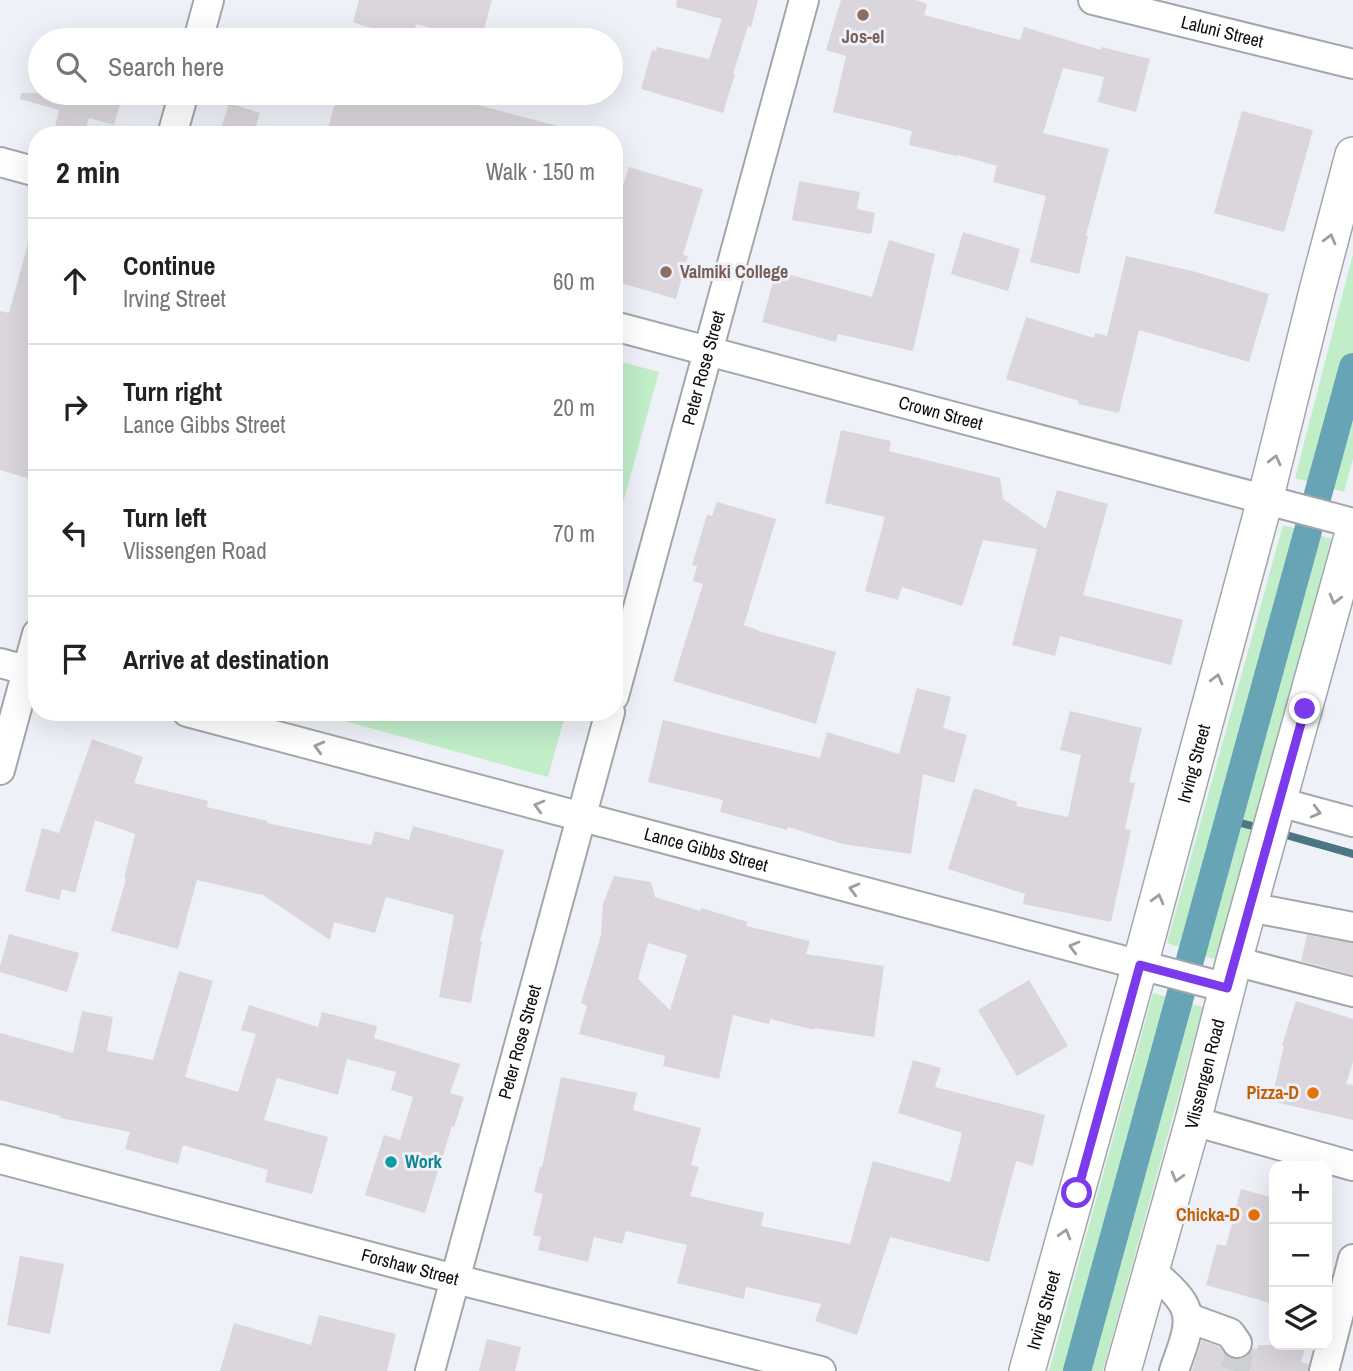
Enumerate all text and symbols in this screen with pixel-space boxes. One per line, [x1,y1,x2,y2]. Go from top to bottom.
marker: Jos-el [855,7,871,23]
street label: Laluni Street [1179,9,1266,53]
place label: Jos-el [842,24,884,49]
search box [28,28,623,105]
icon: search [52,48,90,86]
text: Search here [108,49,224,84]
text: 2 min [56,152,120,192]
text: Walk · 150 m [486,156,595,187]
one-way arrow [1322,233,1337,245]
text: Continue [123,248,215,283]
place label: Valmiki College [680,259,788,284]
icon: ahead [56,262,94,300]
marker: Valmiki College [658,264,674,280]
text: 60 m [553,266,595,297]
text: Irving Street [123,283,226,314]
street label: Peter Rose Street [676,308,731,428]
text: Turn right [123,374,222,409]
icon: right [56,388,94,426]
street label: Crown Street [896,389,986,436]
text: 20 m [553,392,595,423]
text: Lance Gibbs Street [123,409,286,440]
one-way arrow [1267,454,1281,466]
text: Turn left [123,500,207,535]
icon: left [56,514,94,552]
text: 70 m [553,518,595,549]
text: Vlissengen Road [123,535,267,566]
one-way arrow [1329,593,1343,605]
icon: arrive [56,640,94,678]
text: Arrive at destination [123,642,329,677]
one-way arrow [1209,674,1223,686]
route end [1289,693,1320,724]
street label: Irving Street [1171,721,1216,806]
one-way arrow [314,741,326,755]
one-way arrow [534,799,546,814]
one-way arrow [1310,804,1322,818]
street label: Lance Gibbs Street [641,821,771,878]
one-way arrow [848,883,860,897]
one-way arrow [1149,893,1164,905]
one-way arrow [1068,941,1080,956]
street label: Peter Rose Street [492,982,547,1102]
street label: Vlissengen Road [1178,1016,1231,1132]
place label: Pizza-D [1247,1080,1299,1105]
marker: Pizza-D [1305,1085,1321,1101]
place label: Work [405,1149,442,1174]
marker: Work [383,1154,399,1170]
map controls [1269,1161,1332,1350]
button: + [1269,1161,1332,1224]
one-way arrow [1170,1171,1185,1183]
route start [1061,1177,1092,1208]
place label: Chicka-D [1176,1202,1240,1227]
marker: Chicka-D [1246,1207,1262,1223]
button: − [1269,1224,1332,1287]
one-way arrow [1057,1229,1071,1241]
street label: Forshaw Street [359,1242,461,1291]
street label: Irving Street [1021,1268,1066,1352]
button: layers [1269,1287,1332,1350]

